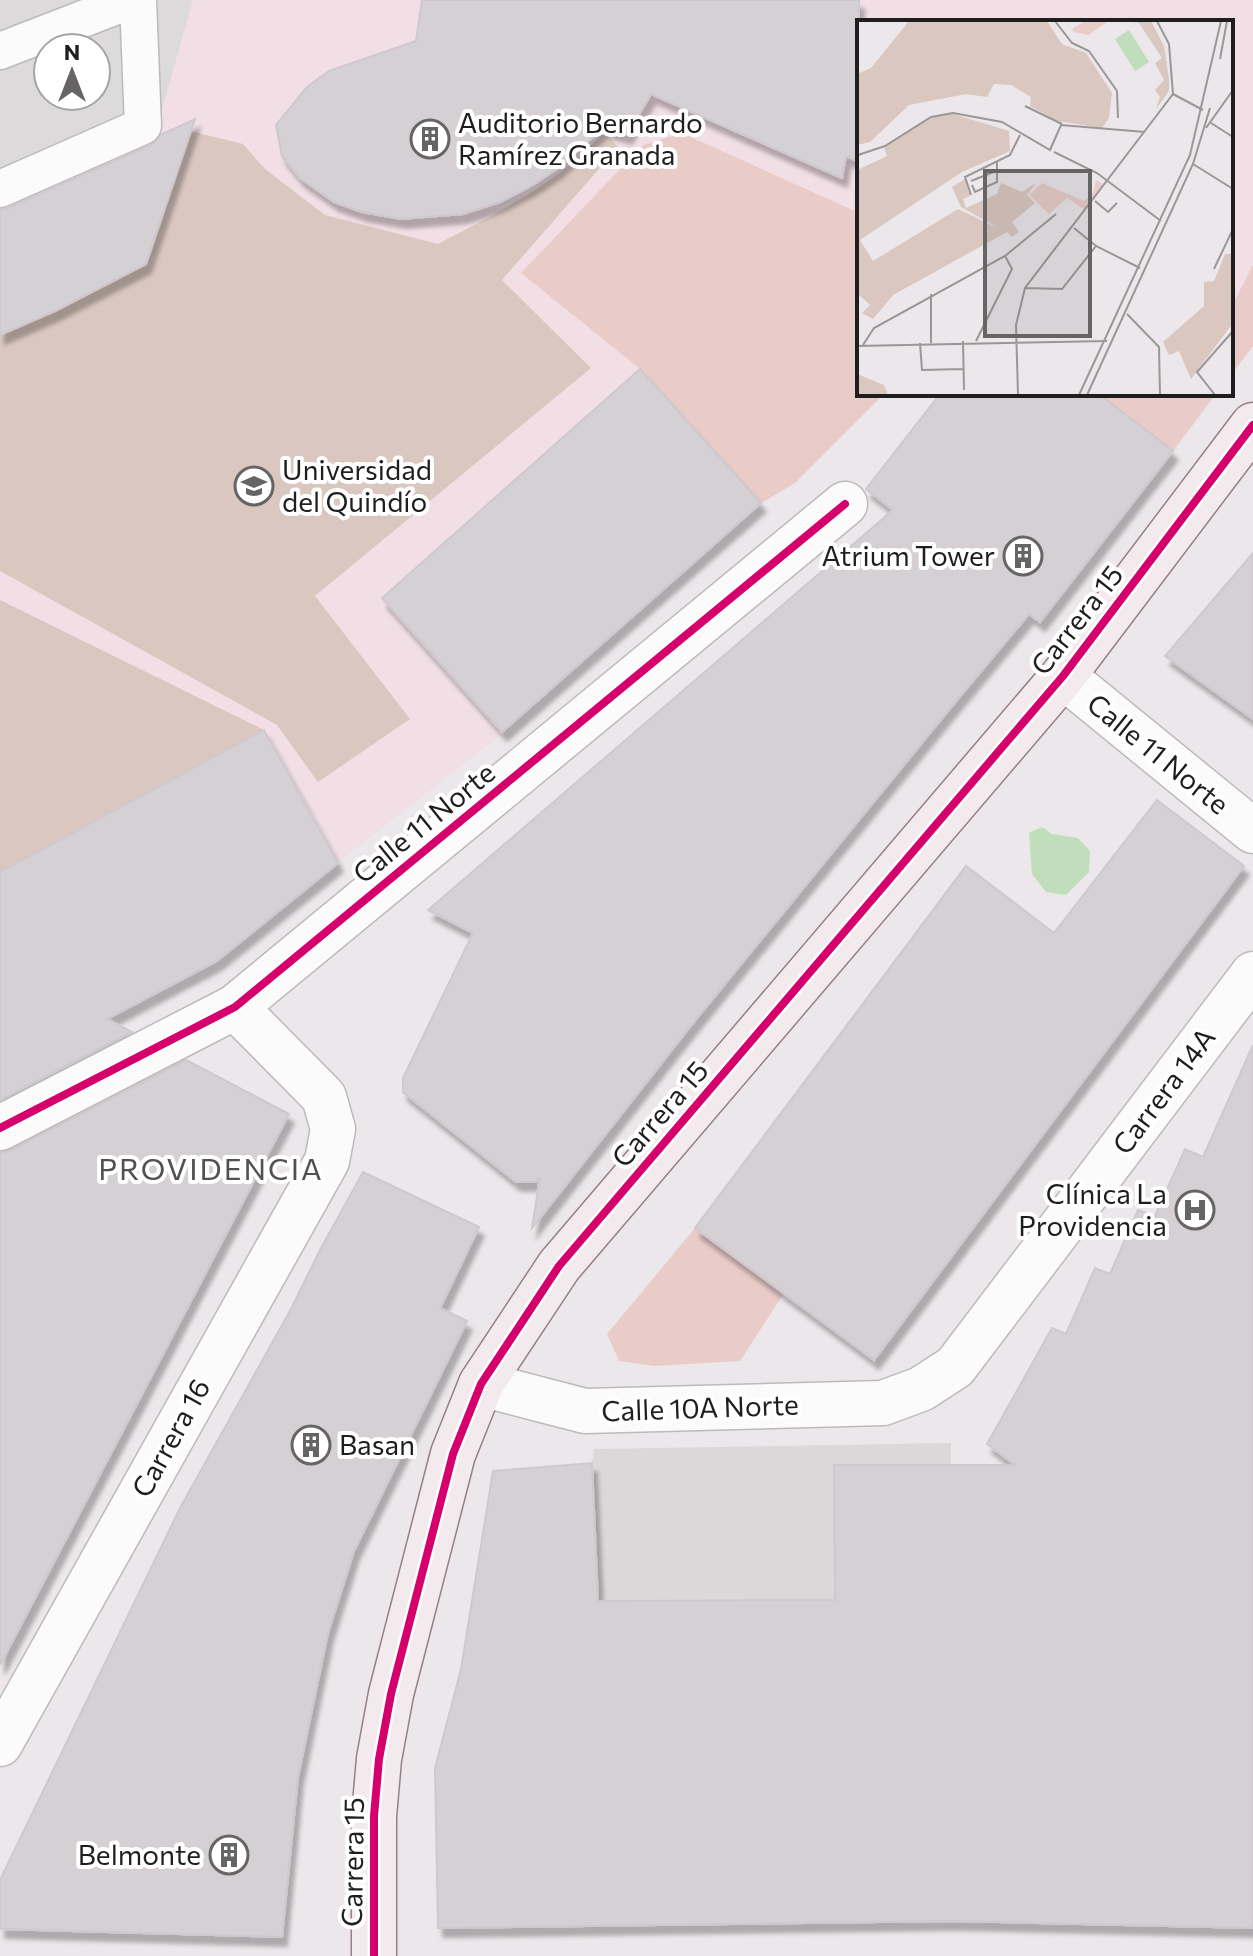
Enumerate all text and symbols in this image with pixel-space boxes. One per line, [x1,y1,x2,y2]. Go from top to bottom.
inset map [857,20,1233,396]
north arrow [32,32,112,112]
text: N [64,38,80,65]
place label: Auditorio Bernardo Ramírez Granada [458,105,703,171]
building icon: Auditorio Bernardo Ramírez Granada [409,118,451,160]
place label: Universidad del Quindío [282,452,432,518]
school or university icon: Universidad del Quindío [233,465,275,507]
building icon: Atrium Tower [1002,535,1044,577]
place label: Atrium Tower [822,538,995,572]
street label: Carrera 15 [1023,558,1129,681]
street label: Calle 11 Norte [1081,686,1236,821]
street label: Calle 11 Norte [346,755,501,890]
street label: Carrera 14A [1105,1020,1222,1160]
street label: Carrera 15 [604,1053,715,1173]
district label: PROVIDENCIA [98,1149,324,1186]
place label: Clínica La Providencia [1018,1176,1167,1242]
hospital icon: Clínica La Providencia [1174,1189,1216,1231]
street label: Carrera 16 [124,1372,217,1503]
street label: Calle 10A Norte [601,1387,799,1427]
building icon: Basan [290,1424,332,1466]
place label: Basan [339,1427,415,1461]
street label: Carrera 15 [334,1797,370,1927]
building icon: Belmonte [208,1834,250,1876]
place label: Belmonte [78,1837,201,1871]

